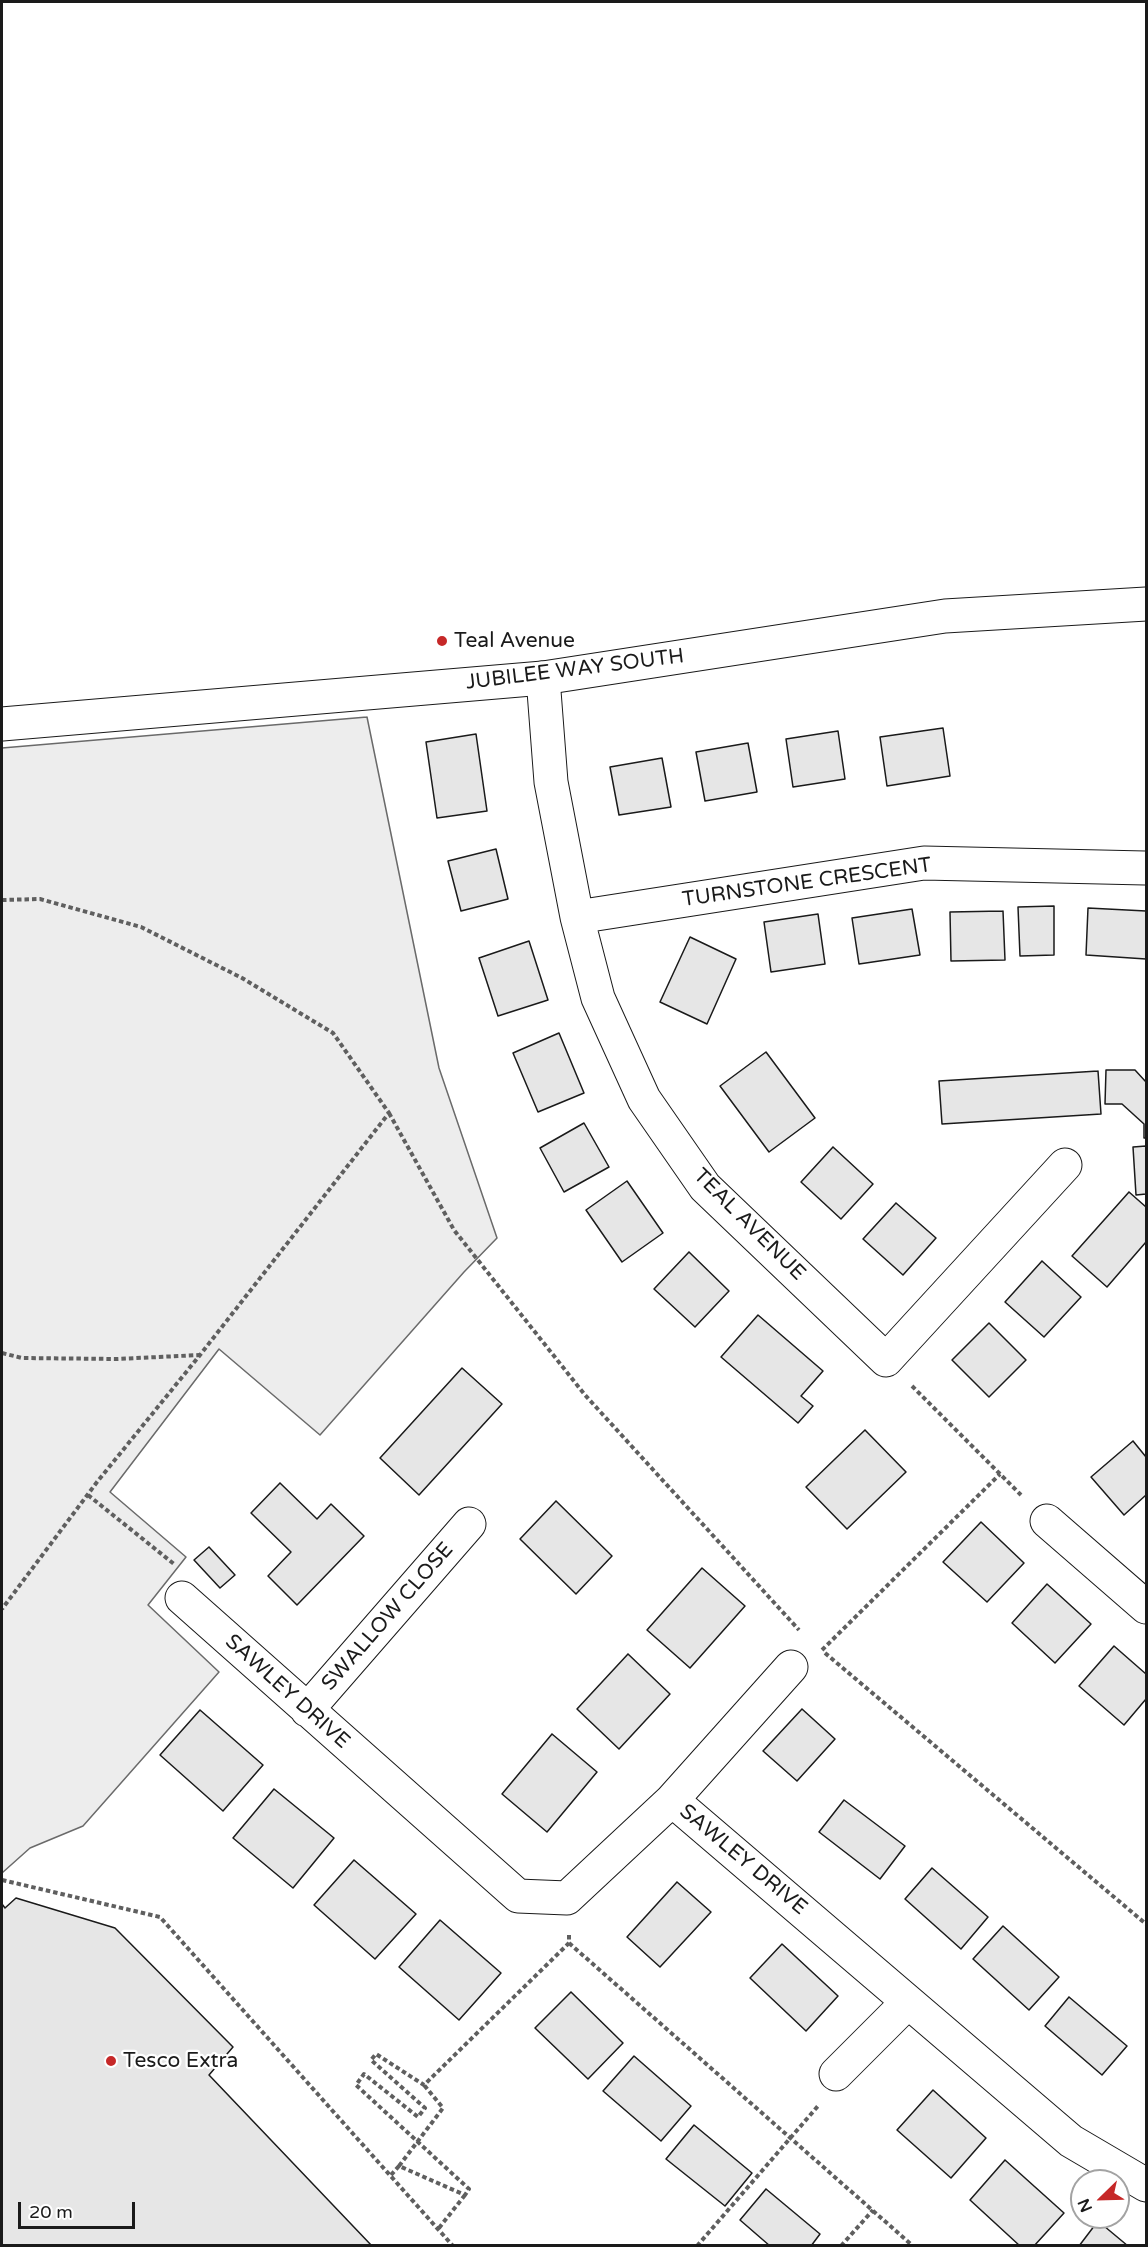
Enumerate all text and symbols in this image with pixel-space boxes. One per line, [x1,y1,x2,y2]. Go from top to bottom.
place label: Teal Avenue [454,628,575,654]
marker: Teal Avenue [435,634,449,648]
street label: JUBILEE WAY SOUTH [464,644,686,696]
street label: TURNSTONE CRESCENT [681,853,933,913]
street label: TEAL AVENUE [688,1164,810,1286]
street label: SWALLOW CLOSE [317,1538,459,1696]
street label: SAWLEY DRIVE [220,1629,354,1755]
street label: SAWLEY DRIVE [674,1799,812,1921]
place label: Tesco Extra [123,2048,238,2074]
marker: Tesco Extra [104,2054,118,2068]
north arrow [1070,2169,1130,2229]
scale bar [21,2190,138,2228]
text: N [1074,2195,1097,2215]
text: 20 m [29,2201,73,2223]

